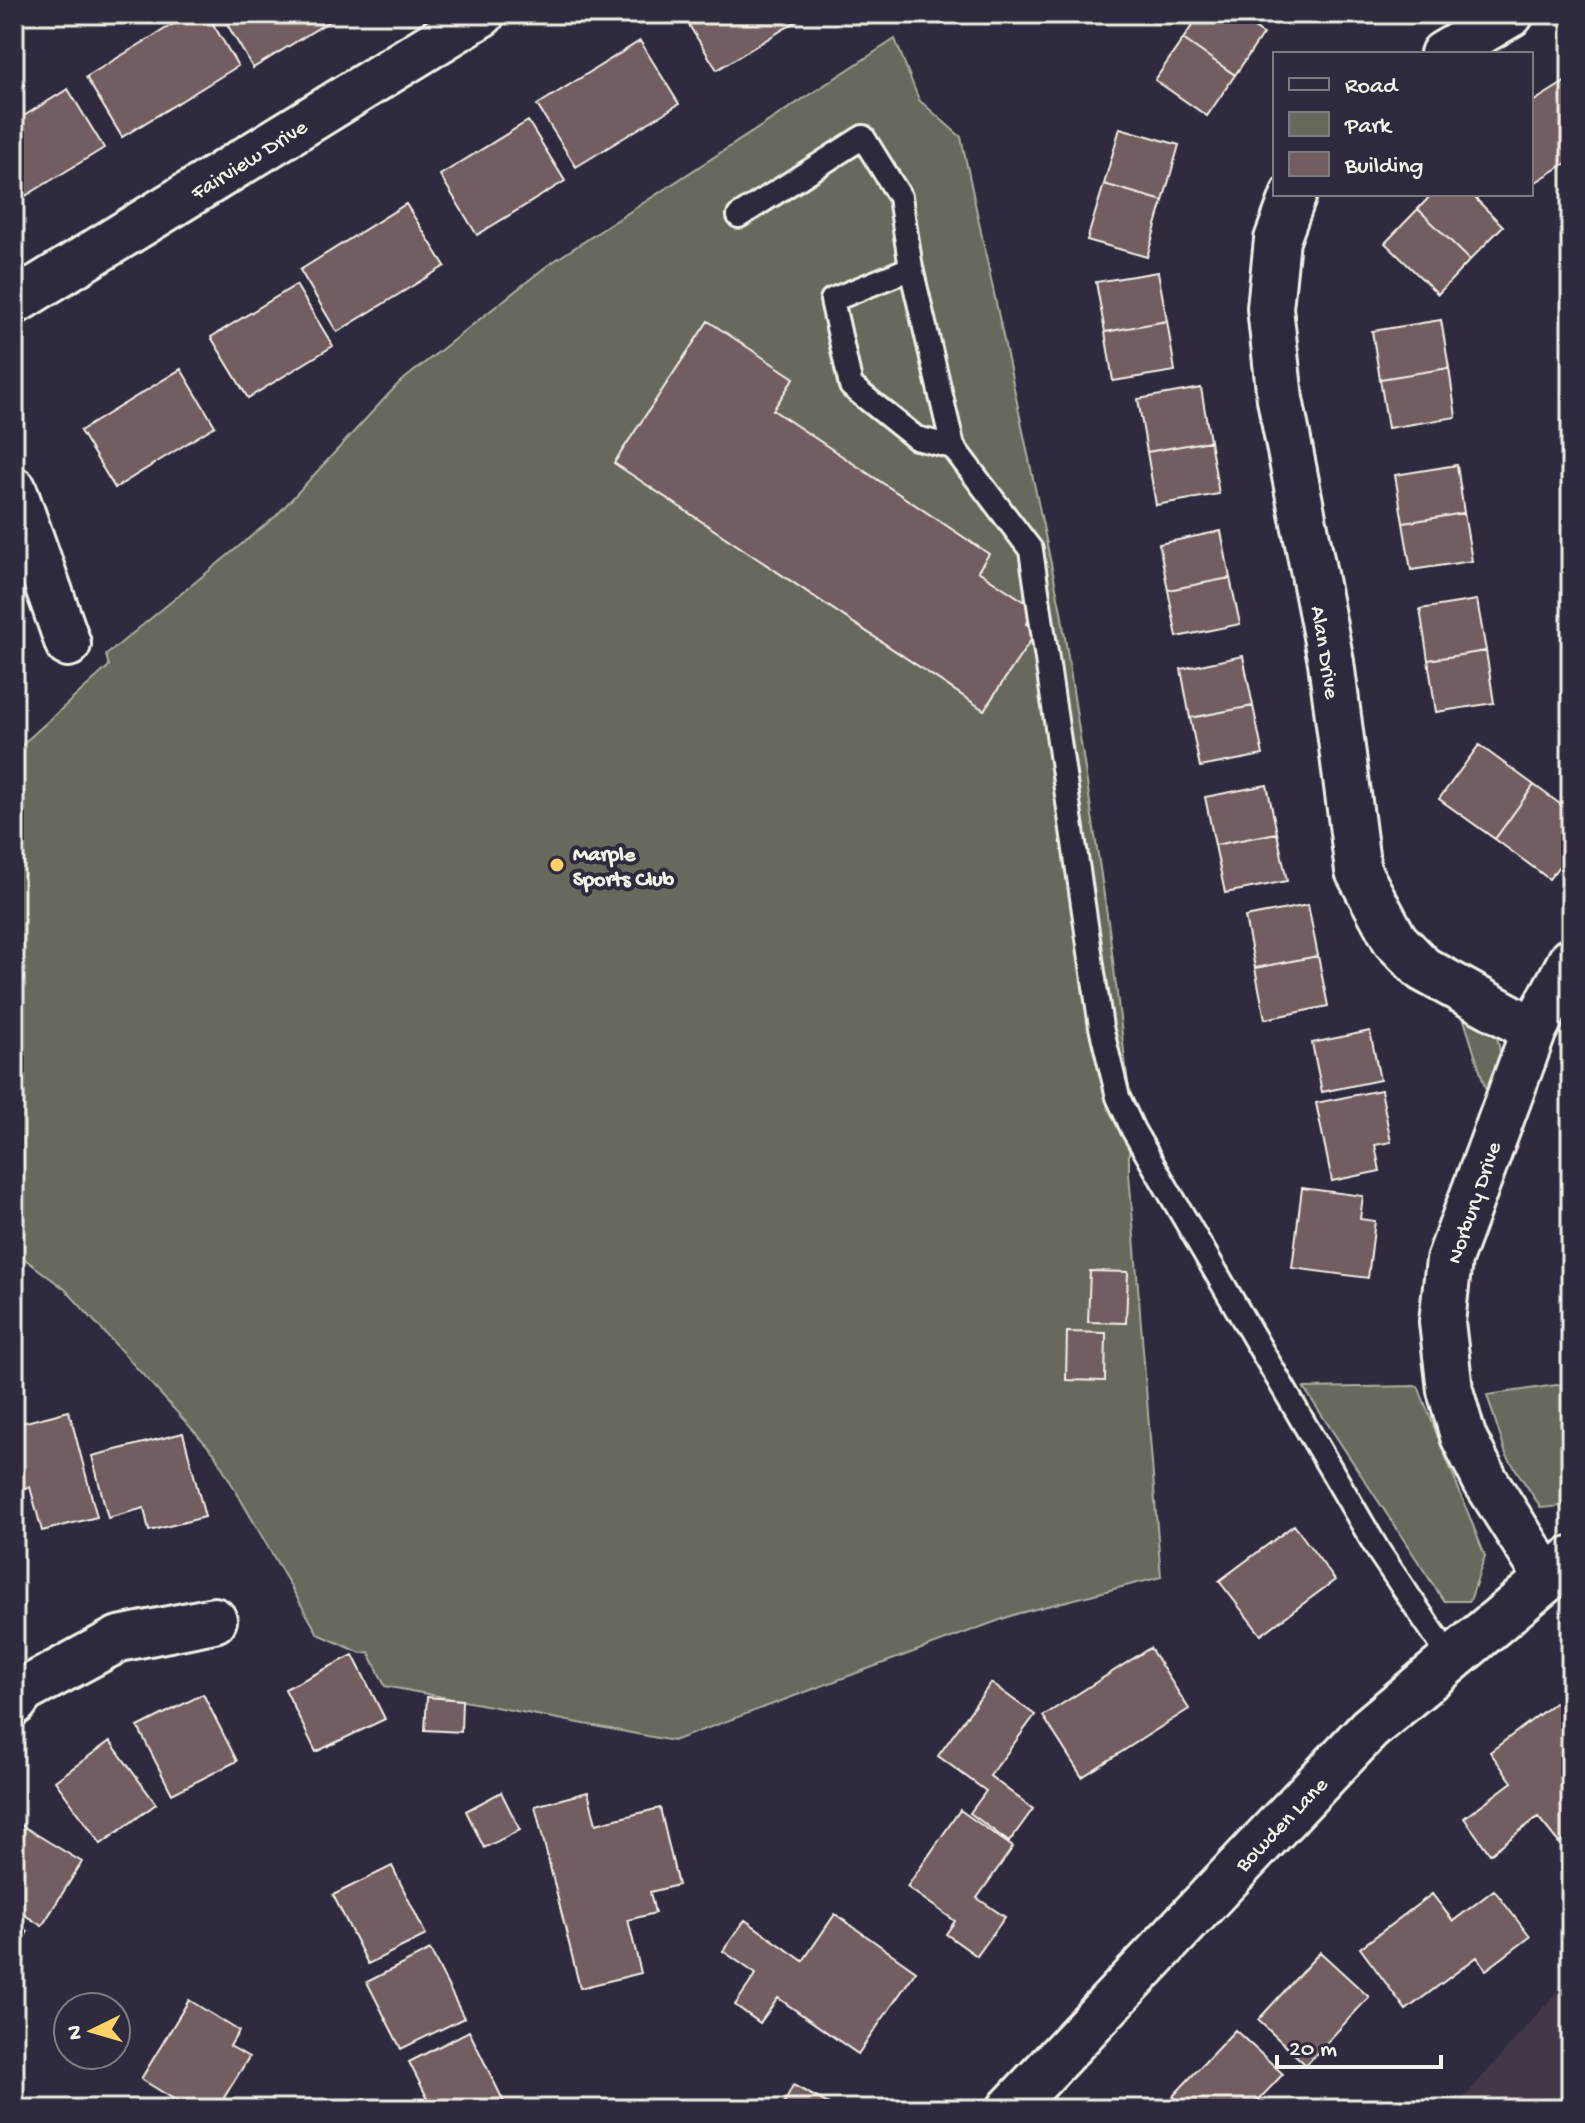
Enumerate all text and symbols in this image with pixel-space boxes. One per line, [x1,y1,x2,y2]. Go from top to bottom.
legend [1273,52,1533,196]
text: Road [1345,73,1399,102]
text: Park [1344,113,1393,142]
street label: Fairview Drive [186,115,314,208]
text: Building [1344,153,1423,182]
street label: Alan Drive [1303,604,1343,702]
place label: Marple Sports Club [573,843,675,894]
marker: Marple Sports Club [548,856,566,874]
street label: Norbury Drive [1443,1138,1509,1268]
street label: Bowden Lane [1231,1773,1335,1879]
north arrow [52,1991,132,2071]
scale bar [1277,2019,1441,2069]
text: N [62,2024,90,2041]
text: 20 m [1289,2036,1337,2065]

